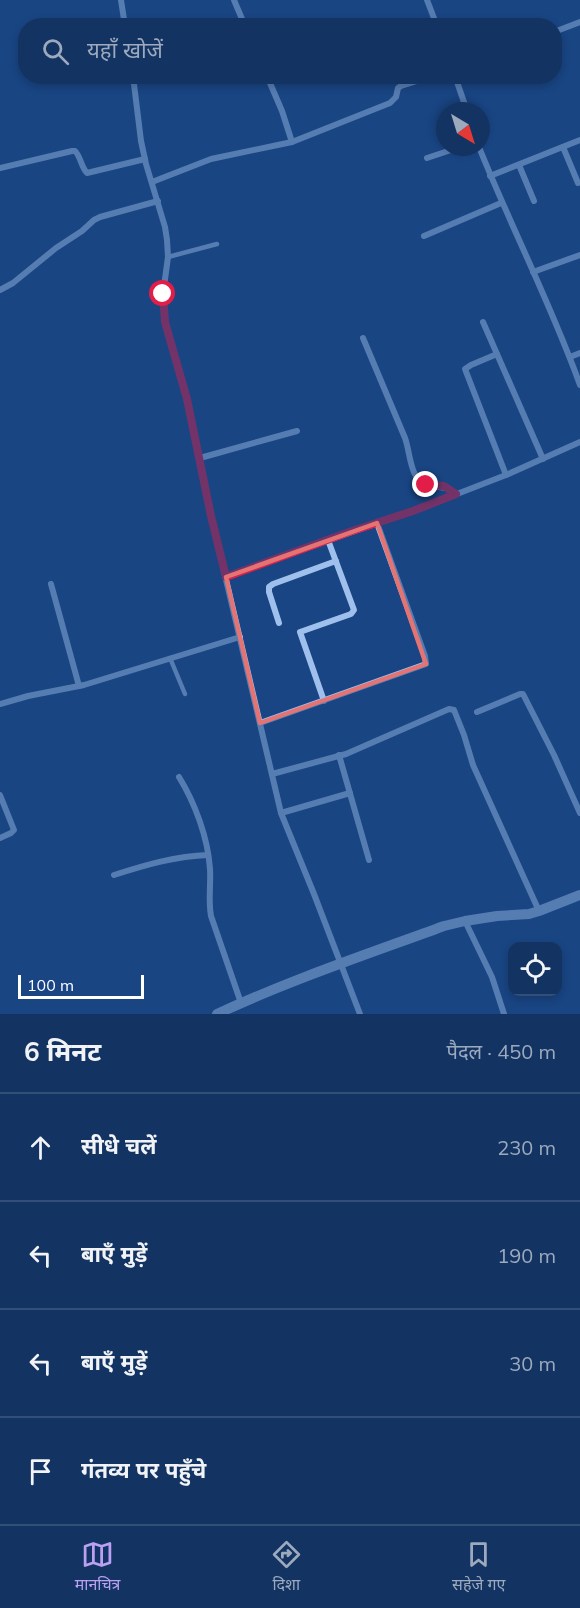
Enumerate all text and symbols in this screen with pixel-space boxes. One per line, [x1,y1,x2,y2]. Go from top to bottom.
search box [18,18,562,84]
icon: search [39,35,72,68]
text: यहाँ खोजें [87,36,163,64]
north arrow [436,102,490,156]
route start [149,280,175,306]
route end [412,471,438,497]
map controls [508,942,562,996]
button: locate [508,942,562,996]
scale bar [18,972,144,1000]
text: 100 m [27,975,74,995]
text: 6 मिनट [24,1035,101,1068]
text: पैदल · 450 m [447,1039,556,1064]
icon: ahead [24,1131,57,1164]
text: सीधे चलें [81,1132,156,1160]
text: 230 m [497,1135,556,1160]
icon: left [24,1239,57,1272]
text: बाएँ मुड़ें [81,1240,147,1268]
text: 190 m [497,1243,556,1268]
icon: left [24,1347,57,1380]
text: बाएँ मुड़ें [81,1348,147,1376]
text: 30 m [509,1351,556,1376]
icon: arrive [24,1455,57,1488]
text: गंतव्य पर पहुँचे [81,1456,206,1484]
tab: मानचित्र [75,1538,120,1597]
tab: दिशा [270,1538,303,1597]
tab: सहेजे गए [452,1538,505,1597]

